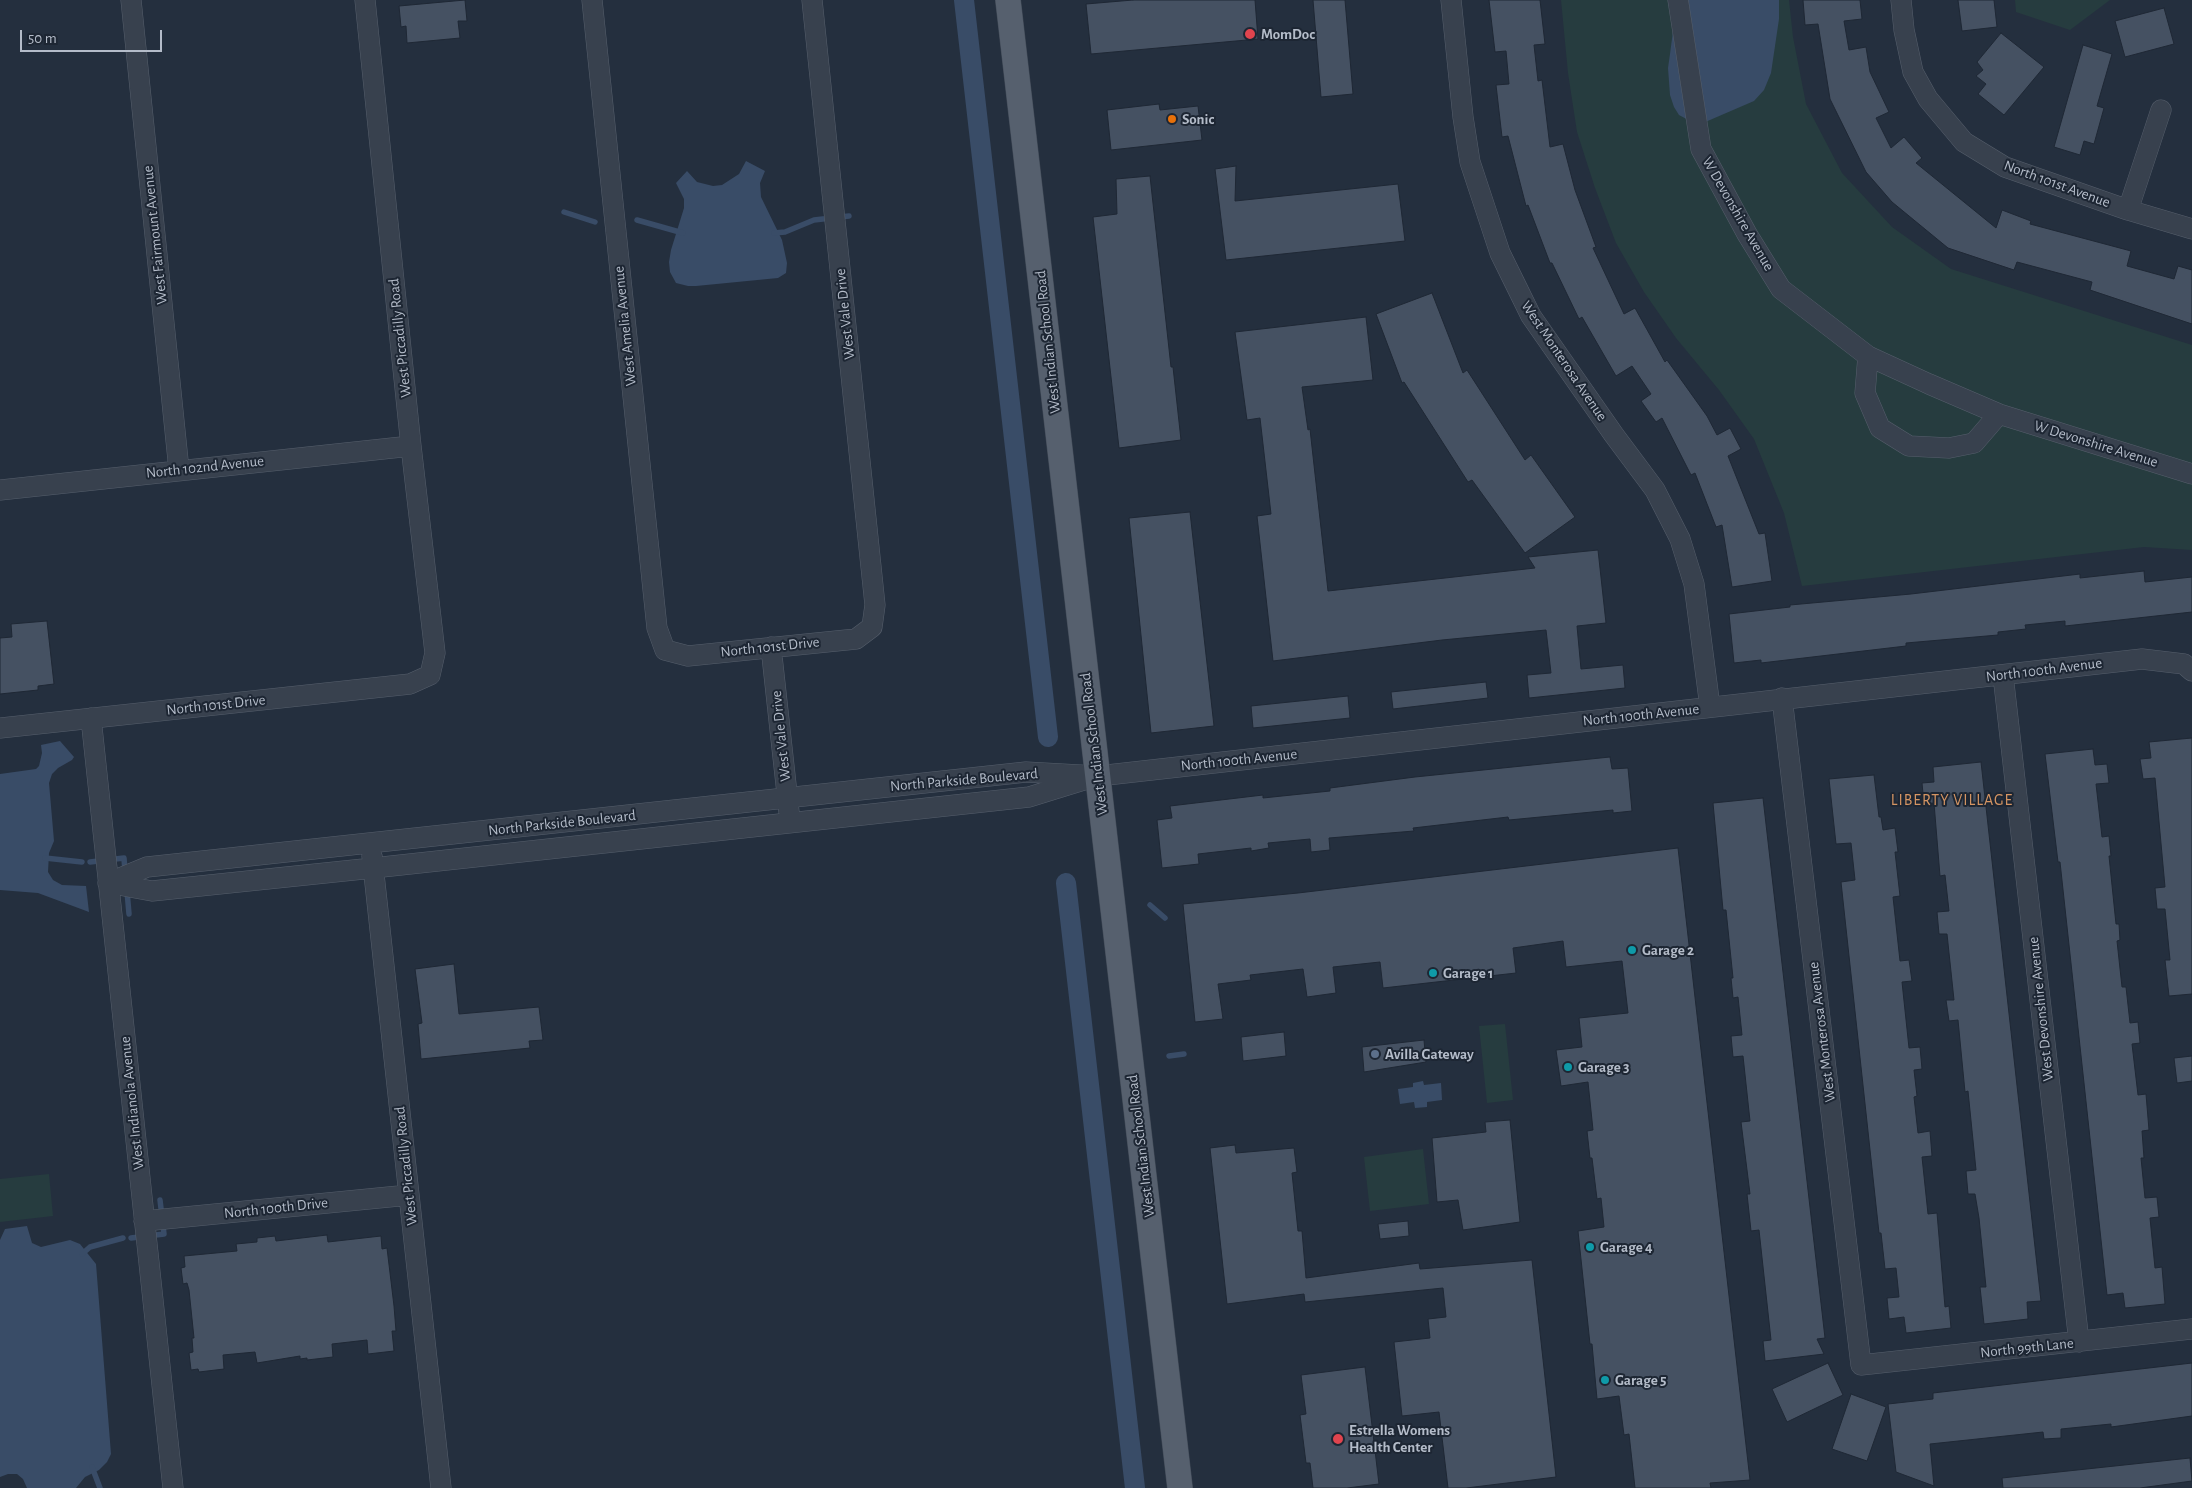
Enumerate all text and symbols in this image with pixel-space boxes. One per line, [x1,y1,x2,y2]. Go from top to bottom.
scale bar [22,20,165,52]
place label: MomDoc [1261,25,1315,43]
marker: MomDoc [1243,27,1257,41]
text: 50 m [28,31,57,46]
place label: Sonic [1182,110,1214,128]
marker: Sonic [1166,113,1178,125]
street label: W Devonshire Avenue [1698,154,1778,274]
street label: North 101st Avenue [2001,156,2113,212]
street label: West Fairmount Avenue [139,165,171,305]
street label: West Amelia Avenue [610,265,640,387]
street label: West Vale Drive [831,268,859,360]
street label: West Indian School Road [1032,270,1064,414]
street label: West Piccadilly Road [385,278,415,398]
street label: West Monterosa Avenue [1517,297,1611,425]
street label: W Devonshire Avenue [2032,417,2160,471]
street label: North 102nd Avenue [145,452,265,482]
street label: North 101st Drive [720,633,820,661]
street label: North 100th Avenue [1985,654,2103,686]
street label: West Indian School Road [1076,672,1112,816]
street label: West Vale Drive [767,690,795,782]
street label: North 101st Drive [166,691,266,719]
street label: North 100th Avenue [1582,700,1700,730]
street label: North 100th Avenue [1180,745,1298,775]
street label: North Parkside Boulevard [889,765,1039,795]
district label: LIBERTY VILLAGE [1889,790,2015,810]
street label: North Parkside Boulevard [487,806,637,840]
street label: West Devonshire Avenue [2024,936,2058,1082]
place label: Garage 2 [1642,941,1694,959]
marker: Garage 2 [1626,944,1638,956]
street label: West Monterosa Avenue [1804,961,1840,1103]
place label: Garage 1 [1443,964,1493,982]
marker: Garage 1 [1427,967,1439,979]
street label: West Indianola Avenue [116,1035,148,1171]
place label: Avilla Gateway [1385,1045,1474,1063]
marker: Avilla Gateway [1369,1048,1381,1060]
place label: Garage 3 [1578,1058,1629,1076]
marker: Garage 3 [1562,1061,1574,1073]
street label: West Indian School Road [1123,1074,1159,1218]
street label: West Piccadilly Road [391,1106,421,1226]
street label: North 100th Drive [223,1194,329,1222]
place label: Garage 4 [1600,1238,1653,1256]
marker: Garage 4 [1584,1241,1596,1253]
street label: North 99th Lane [1979,1334,2075,1362]
place label: Garage 5 [1615,1371,1666,1389]
marker: Garage 5 [1599,1374,1611,1386]
place label: Estrella Womens Health Center [1349,1421,1450,1456]
marker: Estrella Womens Health Center [1331,1432,1345,1446]

